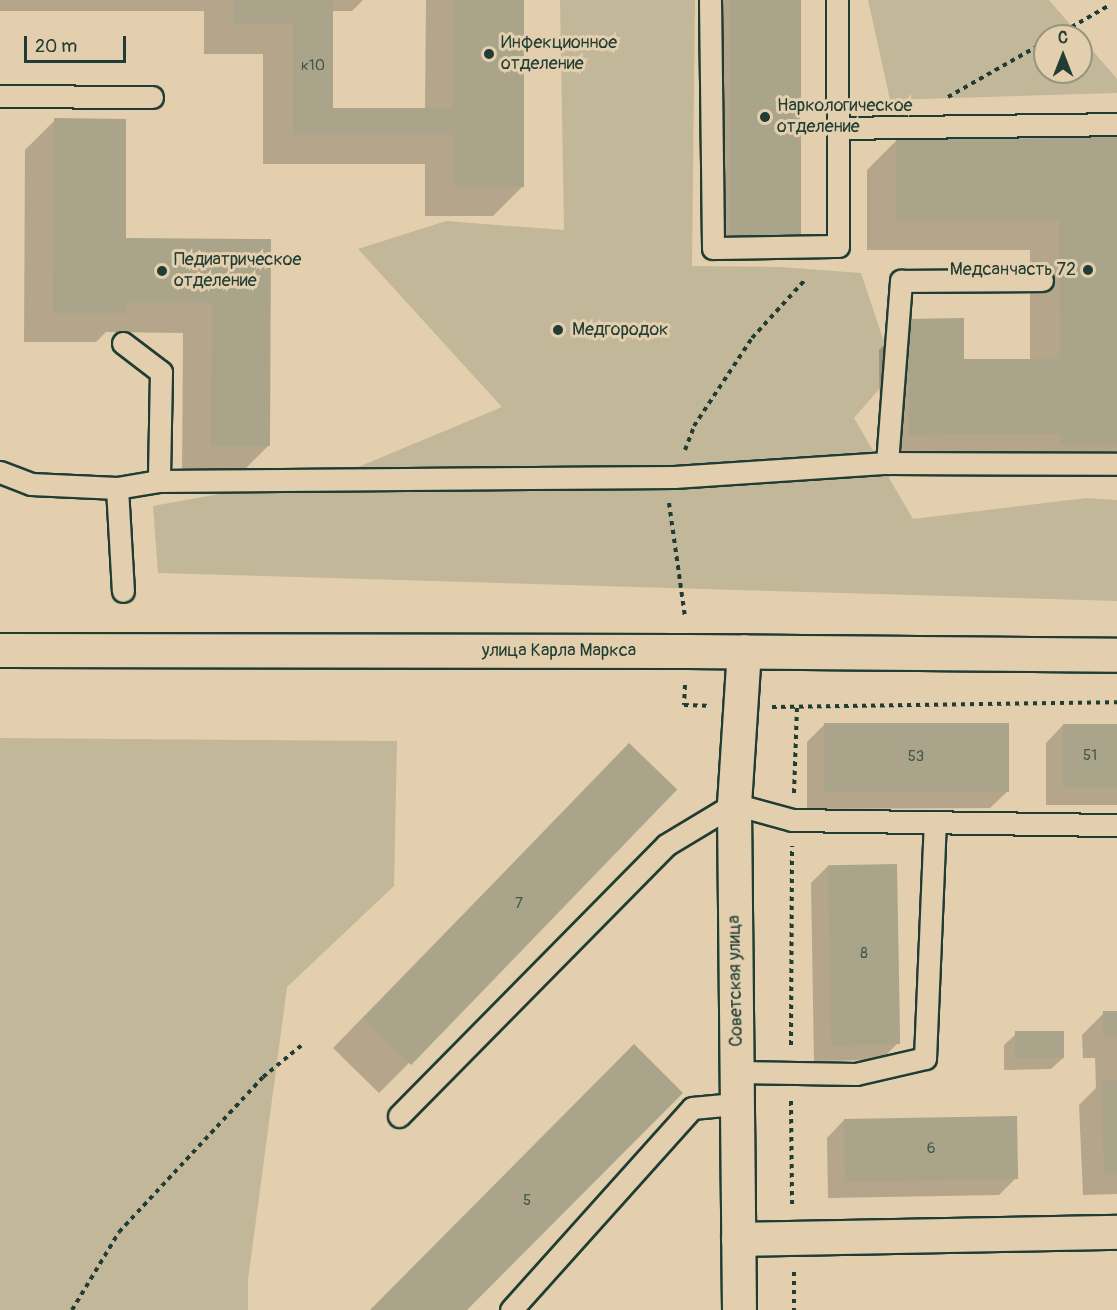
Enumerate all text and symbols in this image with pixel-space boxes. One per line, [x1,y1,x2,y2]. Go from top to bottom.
scale bar [27,24,129,62]
north arrow [1033,24,1093,84]
text: С [1058,28,1068,48]
place label: Инфекционное отделение [501,33,617,76]
text: 20 m [35,35,77,58]
marker: Инфекционное отделение [482,47,496,61]
house number: к10 [301,57,325,75]
place label: Наркологическое отделение [777,96,912,138]
marker: Наркологическое отделение [758,110,772,124]
place label: Педиатрическое отделение [174,250,301,292]
place label: Медсанчасть 72 [950,259,1076,281]
marker: Медсанчасть 72 [1081,263,1095,277]
marker: Педиатрическое отделение [155,264,169,278]
place label: Медгородок [572,319,668,341]
marker: Медгородок [549,321,567,339]
street label: улица Карла Маркса [482,640,636,662]
house number: 51 [1083,747,1097,765]
house number: 53 [908,748,924,766]
house number: 7 [515,895,523,913]
street label: Советская улица [724,915,748,1047]
house number: 8 [860,945,868,963]
house number: 6 [927,1140,935,1158]
house number: 5 [523,1192,531,1210]

